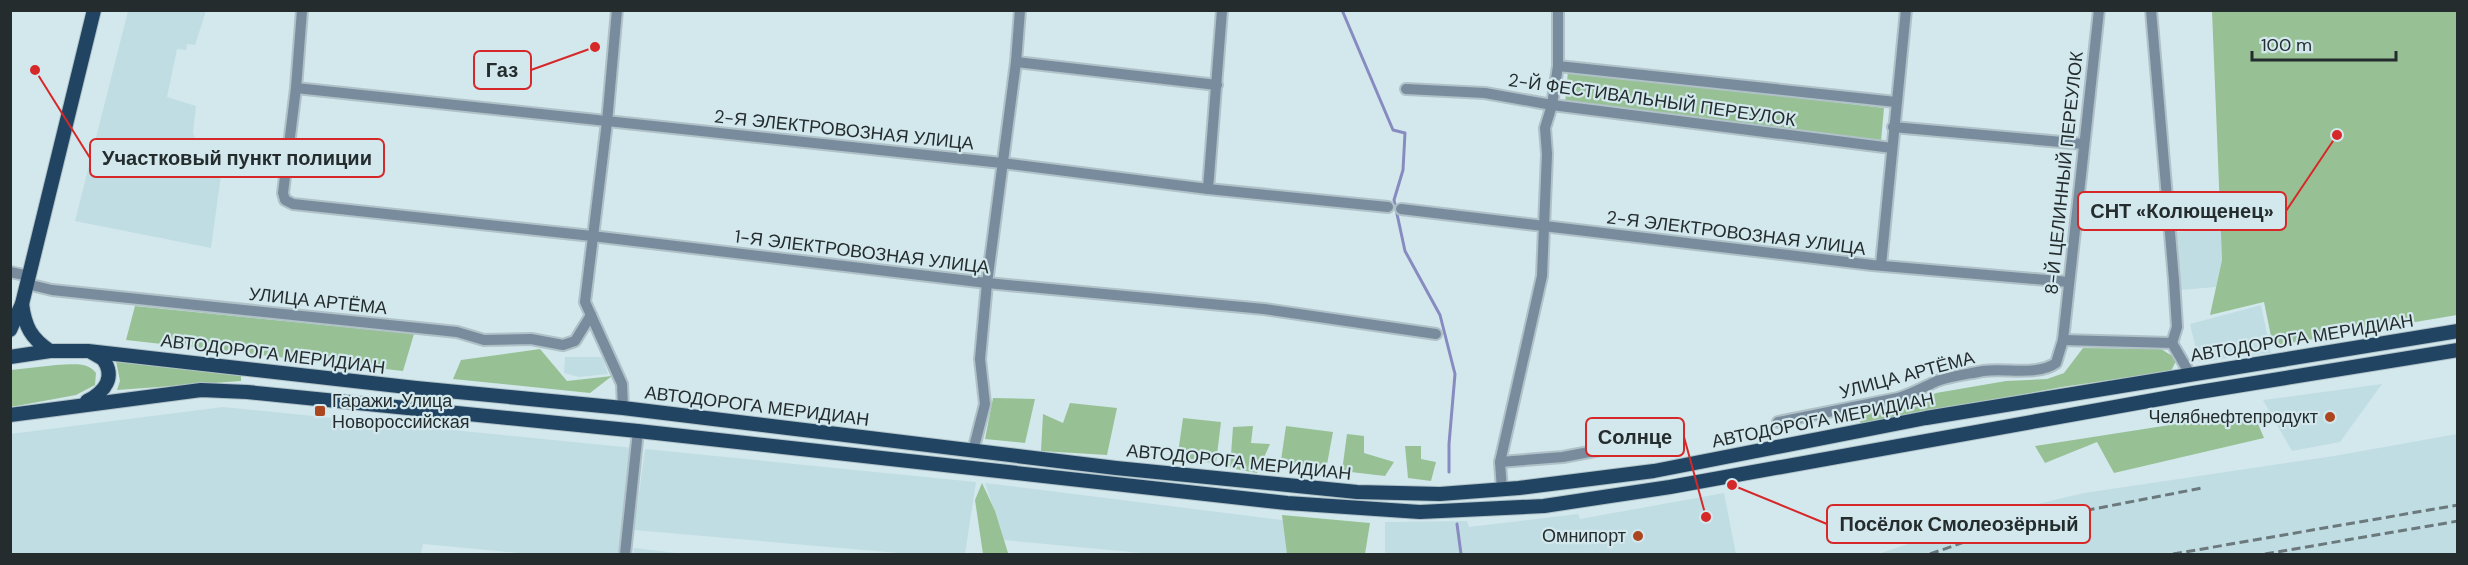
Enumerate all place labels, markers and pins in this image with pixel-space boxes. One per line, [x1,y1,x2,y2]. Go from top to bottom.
callout: Газ [474,51,531,89]
callout: Участковый пункт полиции [90,139,384,177]
callout: СНТ «Колющенец» [2078,192,2286,230]
place label: Гаражи. Улица Новороссийская [332,389,470,434]
marker: Гаражи. Улица Новороссийская [313,404,327,418]
place label: Челябнефтепродукт [2148,405,2318,429]
marker: Челябнефтепродукт [2323,410,2337,424]
callout: Солнце [1586,418,1684,456]
callout: Посёлок Смолеозёрный [1827,505,2090,543]
place label: Омнипорт [1542,524,1626,548]
marker: Омнипорт [1631,529,1645,543]

